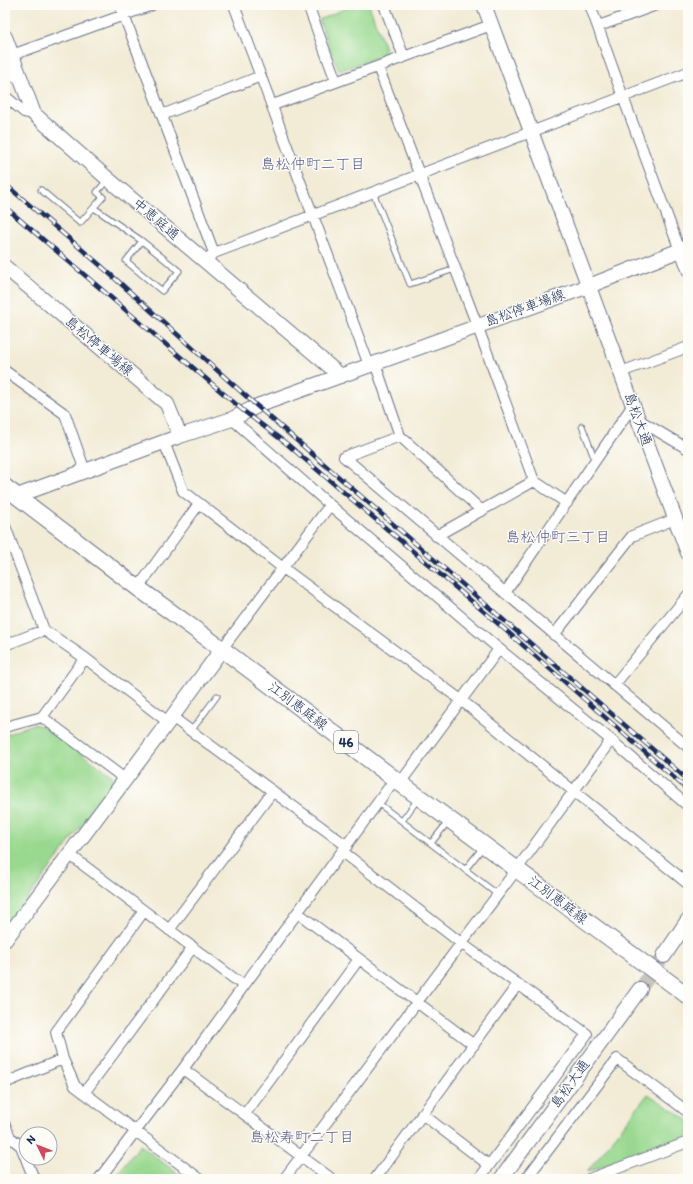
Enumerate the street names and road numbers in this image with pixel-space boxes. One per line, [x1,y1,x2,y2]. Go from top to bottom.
street label: 中恵庭通 [129,194,183,244]
street label: 島松停車場線 [483,286,567,330]
street label: 島松停車場線 [61,312,137,380]
street label: 島松大通 [620,390,656,448]
street label: 江別恵庭線 [265,678,331,734]
road number: 46 [334,731,358,753]
street label: 江別恵庭線 [525,872,591,928]
street label: 島松大通 [547,1056,593,1112]

